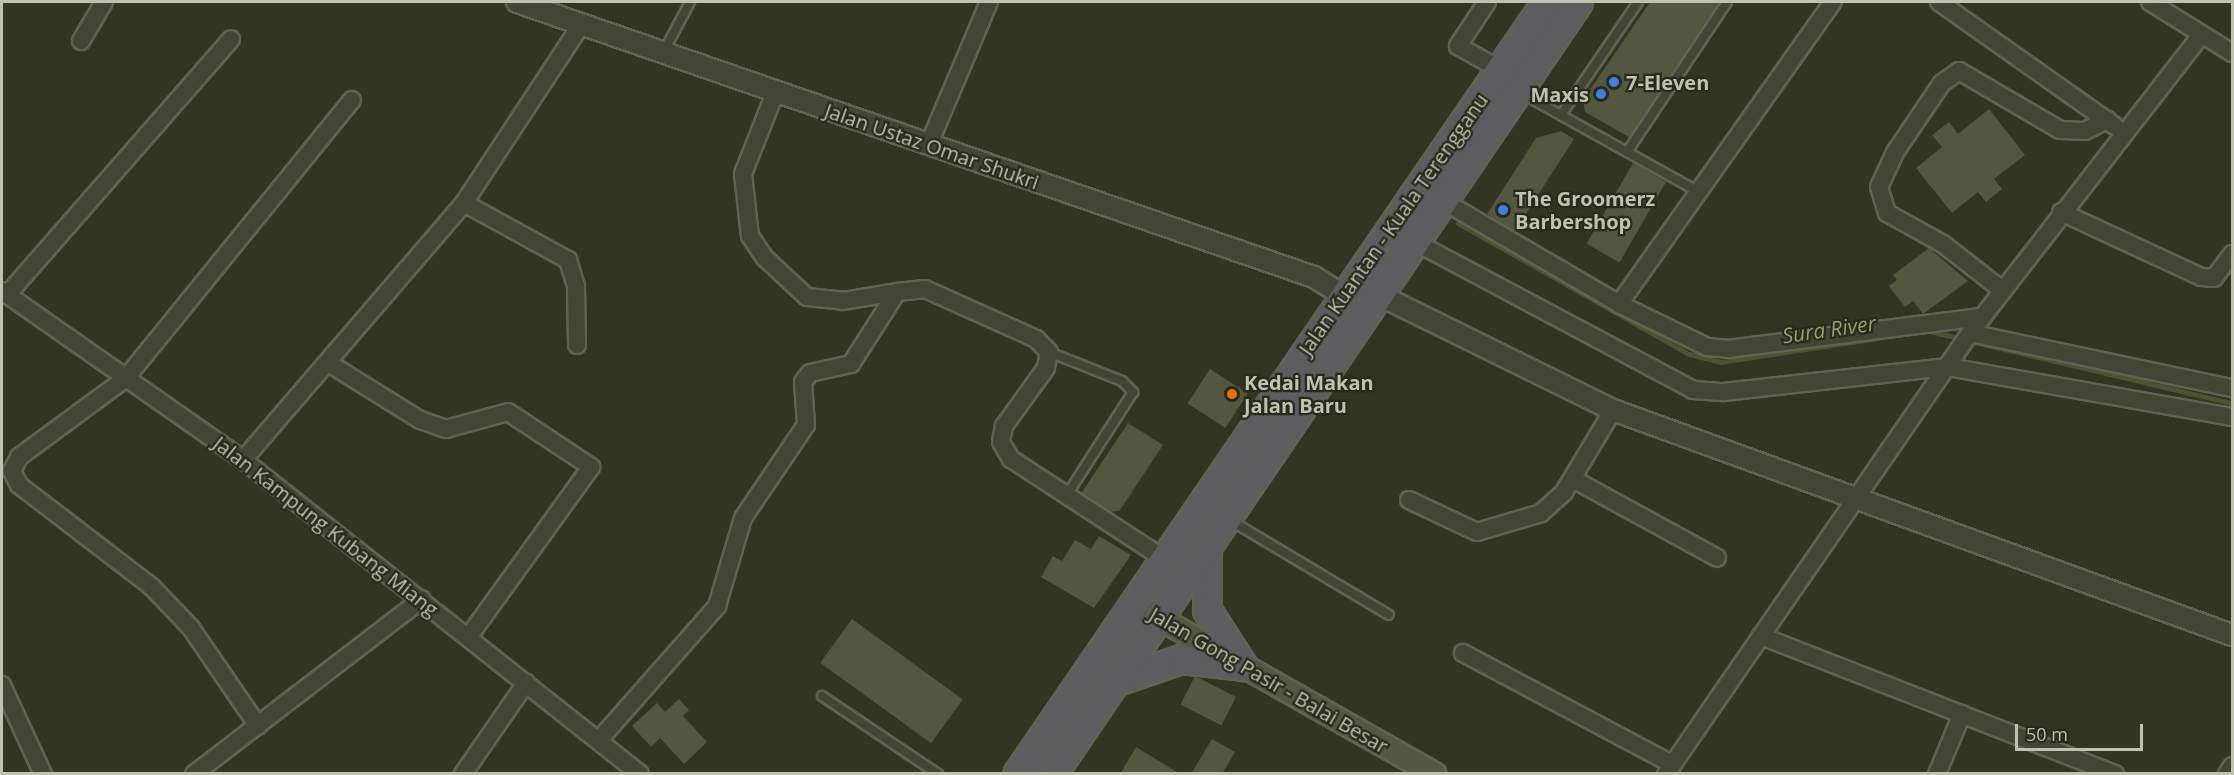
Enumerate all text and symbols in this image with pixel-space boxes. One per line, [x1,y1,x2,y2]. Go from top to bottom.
place label: 7-Eleven [1626,70,1709,94]
marker: 7-Eleven [1607,75,1621,89]
place label: Maxis [1530,82,1589,106]
marker: Maxis [1594,87,1608,101]
street label: Jalan Kuantan - Kuala Terengganu [1293,89,1493,359]
street label: Jalan Ustaz Omar Shukri [822,98,1042,194]
place label: The Groomerz Barbershop [1515,186,1655,233]
marker: The Groomerz Barbershop [1496,203,1510,217]
water label: Sura River [1781,310,1877,348]
place label: Kedai Makan Jalan Baru [1244,371,1374,418]
marker: Kedai Makan Jalan Baru [1225,387,1239,401]
street label: Jalan Kampung Kubang Miang [209,431,443,621]
street label: Jalan Gong Pasir - Balai Besar [1146,602,1392,758]
scale bar [2018,712,2146,750]
text: 50 m [2026,722,2068,746]

